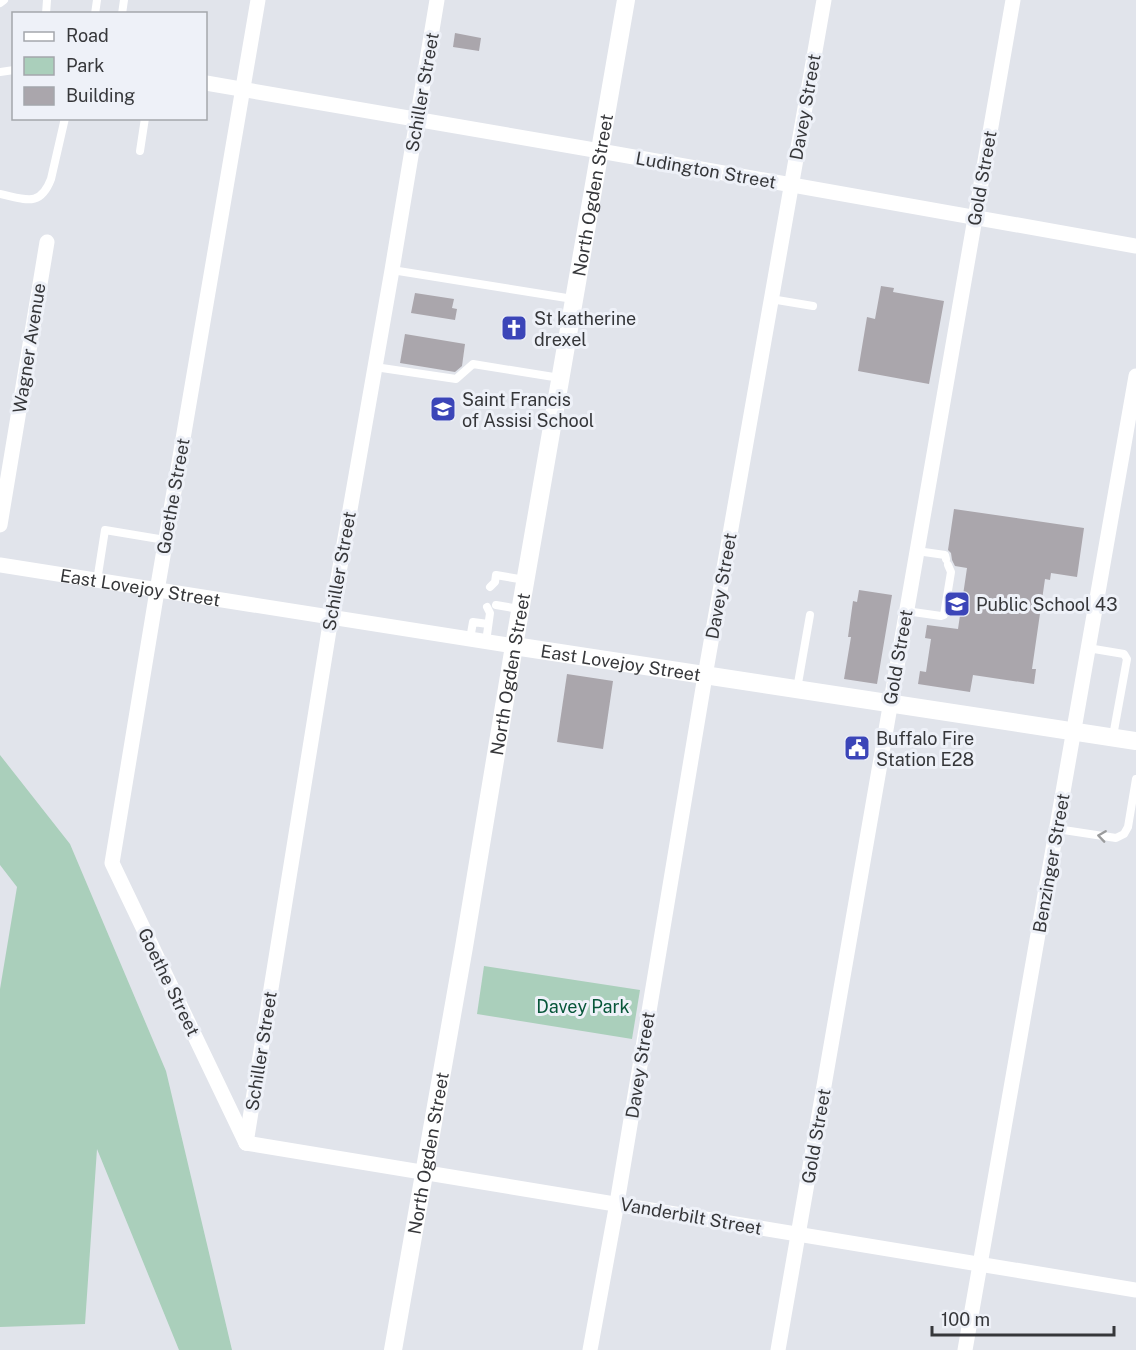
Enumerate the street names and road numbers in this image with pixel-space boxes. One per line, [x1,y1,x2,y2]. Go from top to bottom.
street label: Schiller Street [401,31,443,153]
street label: Davey Street [785,52,825,162]
street label: North Ogden Street [568,112,617,278]
street label: Gold Street [963,129,1001,227]
street label: Ludington Street [634,147,778,193]
street label: Wagner Avenue [8,281,50,415]
street label: Goethe Street [152,436,194,556]
street label: Schiller Street [318,510,360,632]
street label: Davey Street [701,531,741,641]
street label: East Lovejoy Street [59,564,222,610]
street label: North Ogden Street [486,591,534,757]
street label: Gold Street [879,608,917,706]
street label: East Lovejoy Street [539,640,702,685]
street label: Benzinger Street [1028,792,1074,934]
street label: Goethe Street [134,925,204,1039]
street label: Schiller Street [241,990,281,1112]
street label: Davey Street [621,1010,659,1120]
street label: North Ogden Street [403,1070,452,1236]
street label: Gold Street [797,1087,835,1185]
street label: Vanderbilt Street [618,1193,764,1239]

